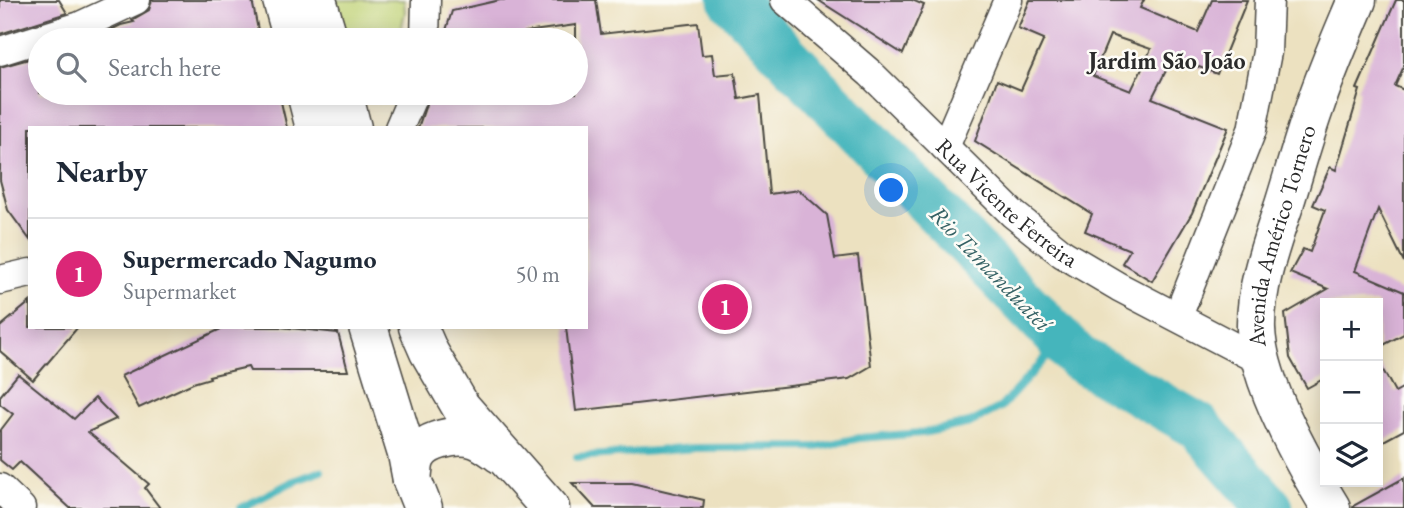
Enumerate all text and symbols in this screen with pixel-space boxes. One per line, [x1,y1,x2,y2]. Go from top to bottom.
search box [28,28,588,105]
district label: Jardim São João [1086,45,1246,76]
icon: search [52,48,90,86]
text: Search here [108,50,221,84]
street label: Avenida Américo Tornero [1241,121,1323,350]
street label: Rua Vicente Ferreira [930,132,1084,275]
text: Nearby [56,152,148,191]
your location [874,173,908,207]
water label: Rio Tamanduateí [923,199,1060,339]
text: Supermercado Nagumo [123,242,377,276]
text: 1 [73,259,85,289]
text: 50 m [515,259,560,289]
text: Supermarket [123,276,236,306]
pin: 1 [702,281,748,333]
map controls [1320,298,1383,487]
button: + [1320,298,1383,361]
button: − [1320,361,1383,424]
button: layers [1320,424,1383,487]

